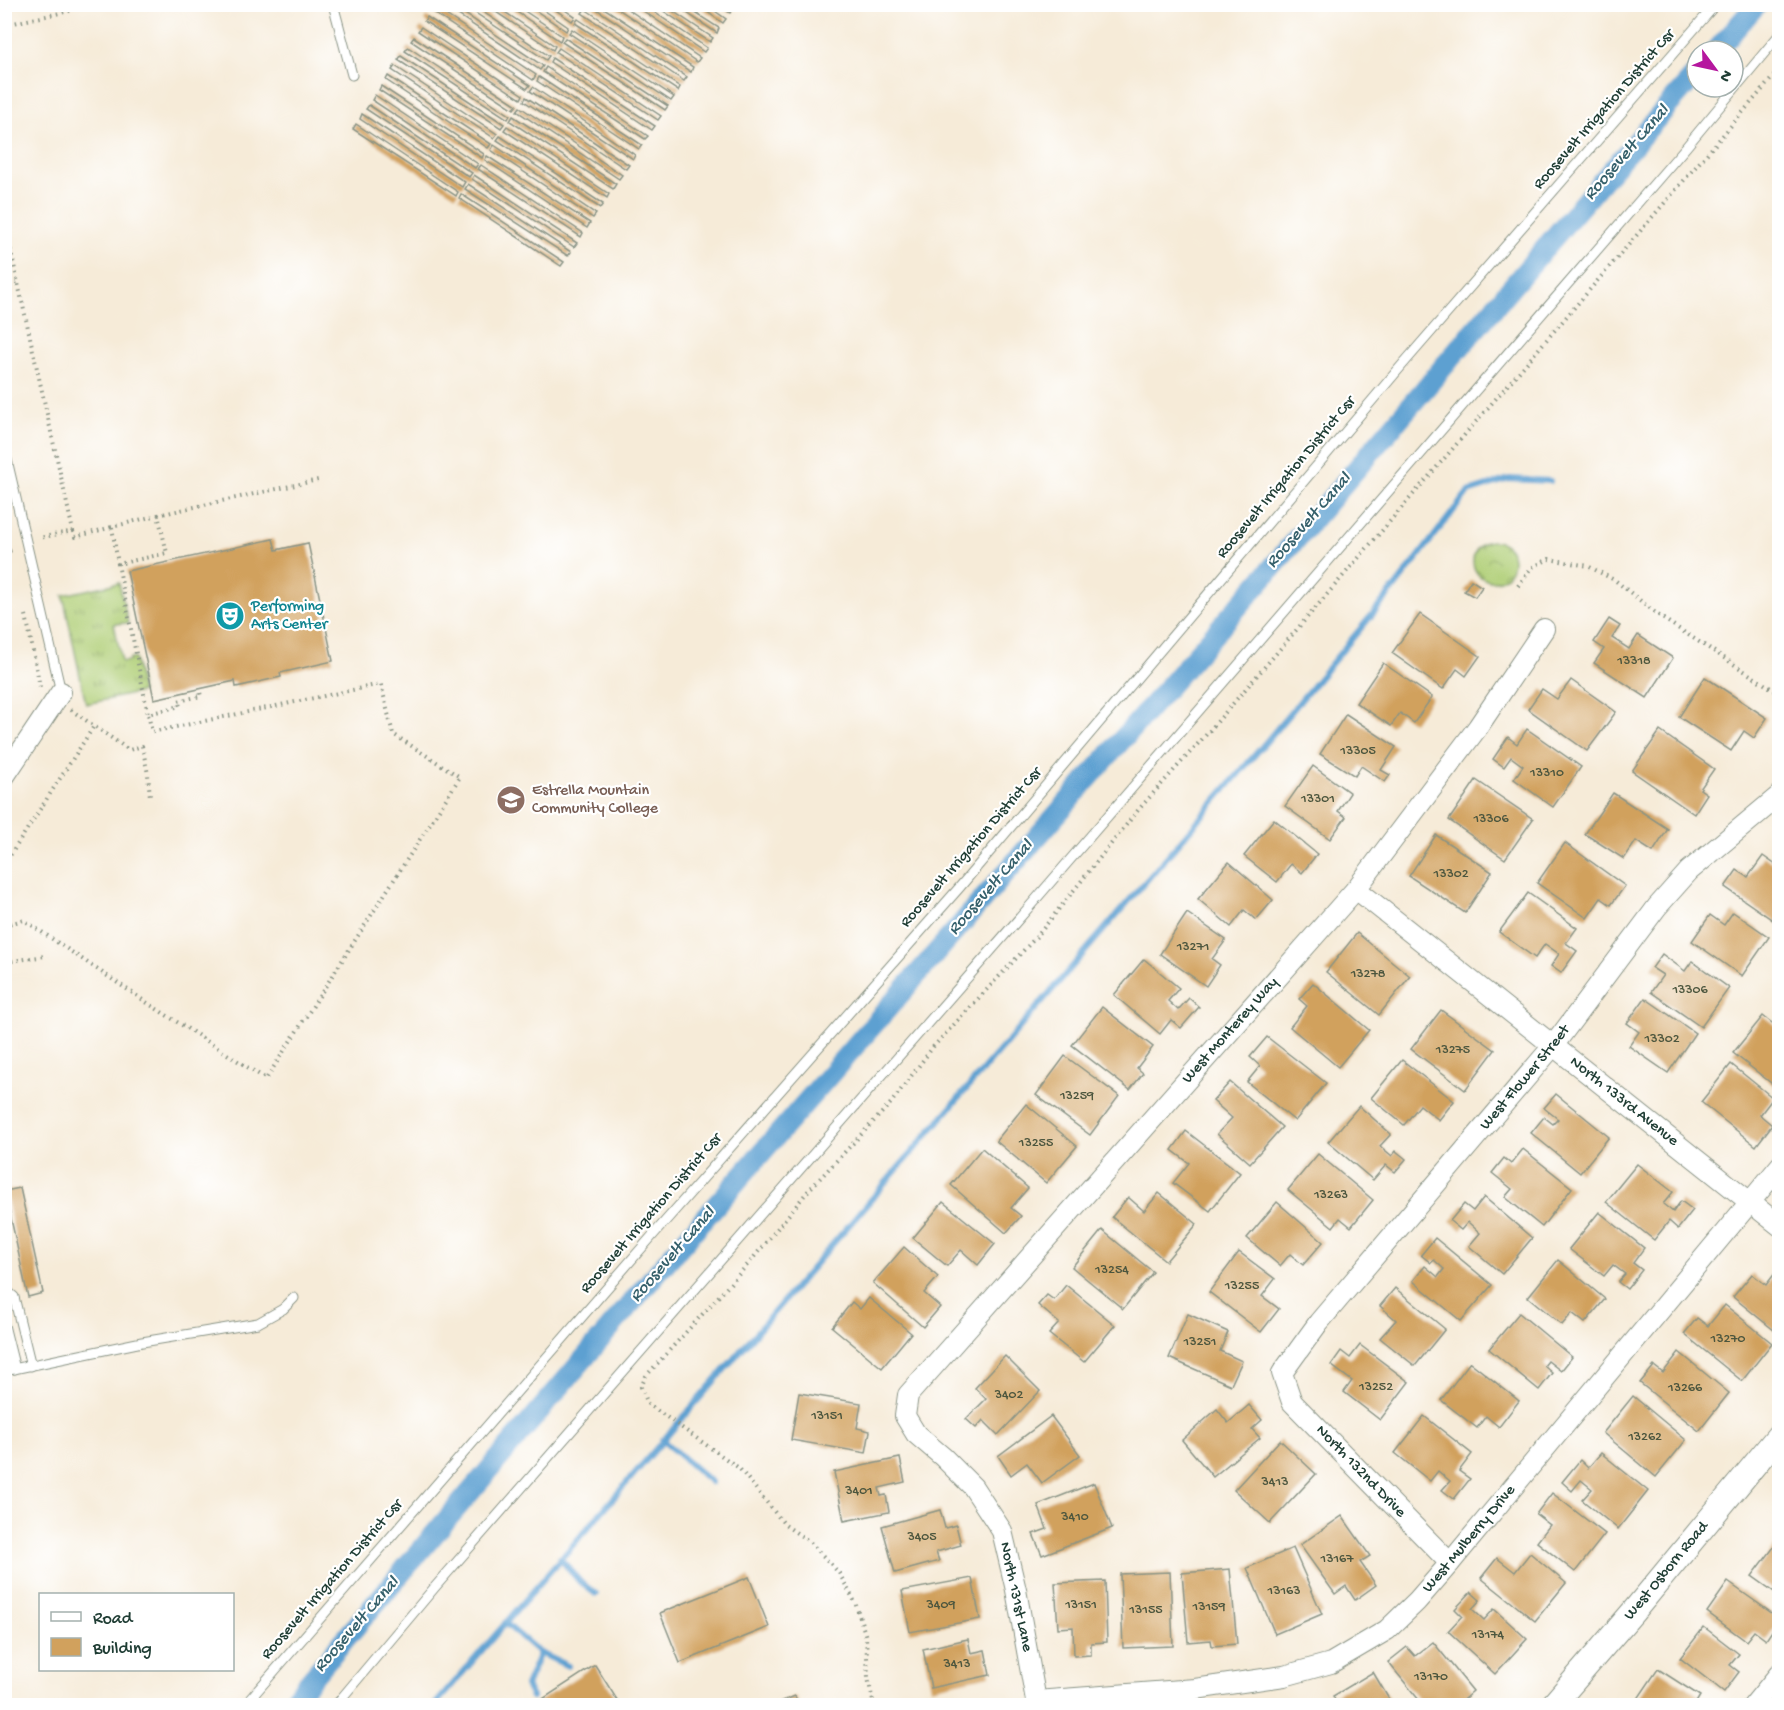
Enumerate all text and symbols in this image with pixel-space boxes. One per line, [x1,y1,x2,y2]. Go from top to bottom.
street label: Roosevelt Irrigation District Csr [1530,25,1681,194]
north arrow [1685,39,1745,99]
text: N [1714,66,1735,85]
water label: Roosevelt Canal [1580,100,1675,205]
street label: Roosevelt Irrigation District Csr [1213,392,1361,563]
water label: Roosevelt Canal [1262,468,1357,573]
place label: Performing Arts Center [250,598,329,635]
theatre icon: Performing Arts Center [214,600,246,632]
house number: 13318 [1616,653,1651,670]
house number: 13305 [1339,743,1376,760]
street label: Roosevelt Irrigation District Csr [897,763,1048,932]
house number: 13310 [1529,765,1564,782]
place label: Estrella Mountain Community College [532,782,659,819]
school or university icon: Estrella Mountain Community College [495,784,527,816]
house number: 13301 [1300,791,1335,808]
house number: 13306 [1472,811,1510,828]
water label: Roosevelt Canal [944,835,1039,940]
house number: 13302 [1433,866,1469,883]
house number: 13271 [1176,939,1209,956]
house number: 13278 [1350,966,1386,983]
street label: West Monterey Way [1178,973,1283,1088]
house number: 13306 [1671,982,1709,999]
street label: West Flower Street [1476,1020,1575,1134]
house number: 13302 [1644,1031,1680,1048]
house number: 13275 [1435,1042,1470,1059]
street label: North 133rd Avenue [1566,1053,1682,1151]
house number: 13259 [1059,1088,1094,1105]
street label: Roosevelt Irrigation District Csr [577,1129,728,1298]
house number: 13255 [1018,1135,1053,1152]
house number: 13263 [1313,1187,1348,1204]
water label: Roosevelt Canal [626,1202,721,1307]
house number: 13254 [1094,1262,1129,1279]
house number: 13255 [1224,1278,1259,1295]
house number: 13270 [1709,1331,1746,1348]
house number: 13251 [1183,1334,1216,1351]
house number: 13252 [1358,1379,1393,1396]
house number: 13266 [1667,1380,1703,1397]
house number: 3402 [994,1387,1023,1404]
house number: 13151 [810,1408,843,1425]
street label: North 132nd Drive [1311,1422,1410,1523]
house number: 13262 [1627,1429,1662,1446]
house number: 3413 [1261,1474,1288,1491]
street label: West Mulberry Drive [1419,1481,1521,1597]
house number: 3401 [844,1483,873,1500]
street label: Roosevelt Irrigation District Csr [258,1495,409,1664]
house number: 3410 [1060,1509,1089,1526]
street label: West Osborn Road [1620,1517,1714,1624]
house number: 3405 [906,1529,937,1546]
street label: North 131st Lane [994,1541,1036,1654]
house number: 13167 [1320,1551,1354,1568]
water label: Roosevelt Canal [310,1572,405,1677]
house number: 13163 [1267,1583,1300,1600]
legend [39,1593,234,1671]
house number: 3409 [926,1597,955,1614]
house number: 13151 [1064,1597,1097,1614]
house number: 13159 [1192,1599,1225,1616]
house number: 13155 [1128,1602,1163,1619]
text: Road [93,1609,134,1630]
house number: 13174 [1471,1627,1505,1644]
text: Building [92,1639,152,1660]
house number: 3413 [943,1656,970,1673]
house number: 13170 [1413,1669,1448,1686]

